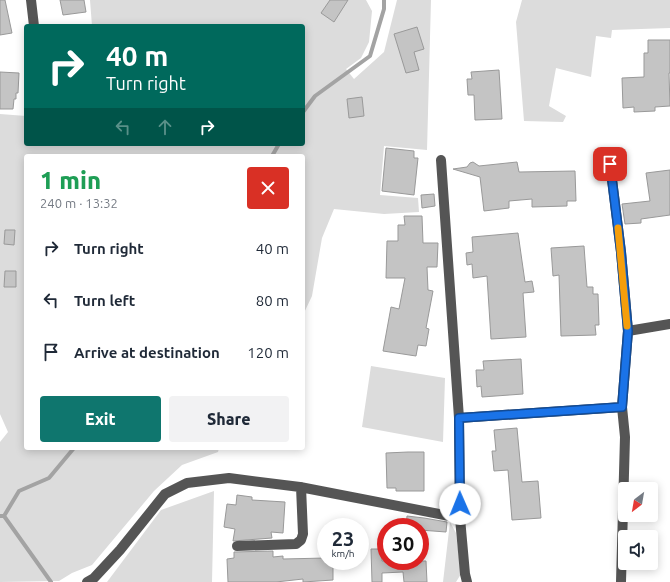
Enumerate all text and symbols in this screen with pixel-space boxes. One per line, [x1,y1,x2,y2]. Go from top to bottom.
icon: right [40,40,92,92]
text: 40 m [106,40,168,71]
text: Turn right [106,73,186,93]
icon: left [112,116,134,138]
icon: ahead [154,116,176,138]
icon: right [196,116,218,138]
pin [593,147,627,181]
icon: arrive [599,153,621,175]
text: 1 min [40,167,101,194]
button: close [247,167,289,209]
text: 240 m · 13:32 [40,196,118,210]
icon: right [40,237,62,259]
text: Turn right [74,240,144,257]
text: 40 m [256,240,289,257]
icon: left [40,289,62,311]
text: Turn left [74,292,135,309]
text: 80 m [256,292,289,309]
icon: arrive [40,341,62,363]
text: Arrive at destination [74,344,220,361]
text: 120 m [247,344,289,361]
button: Exit [40,396,161,442]
button: Share [169,396,289,442]
north arrow [618,482,658,522]
map controls [618,482,658,570]
position arrow [439,483,481,525]
speed limit sign: 30 [377,518,429,570]
text: 23 [332,527,354,550]
button: sound [618,530,658,570]
text: km/h [331,548,355,559]

